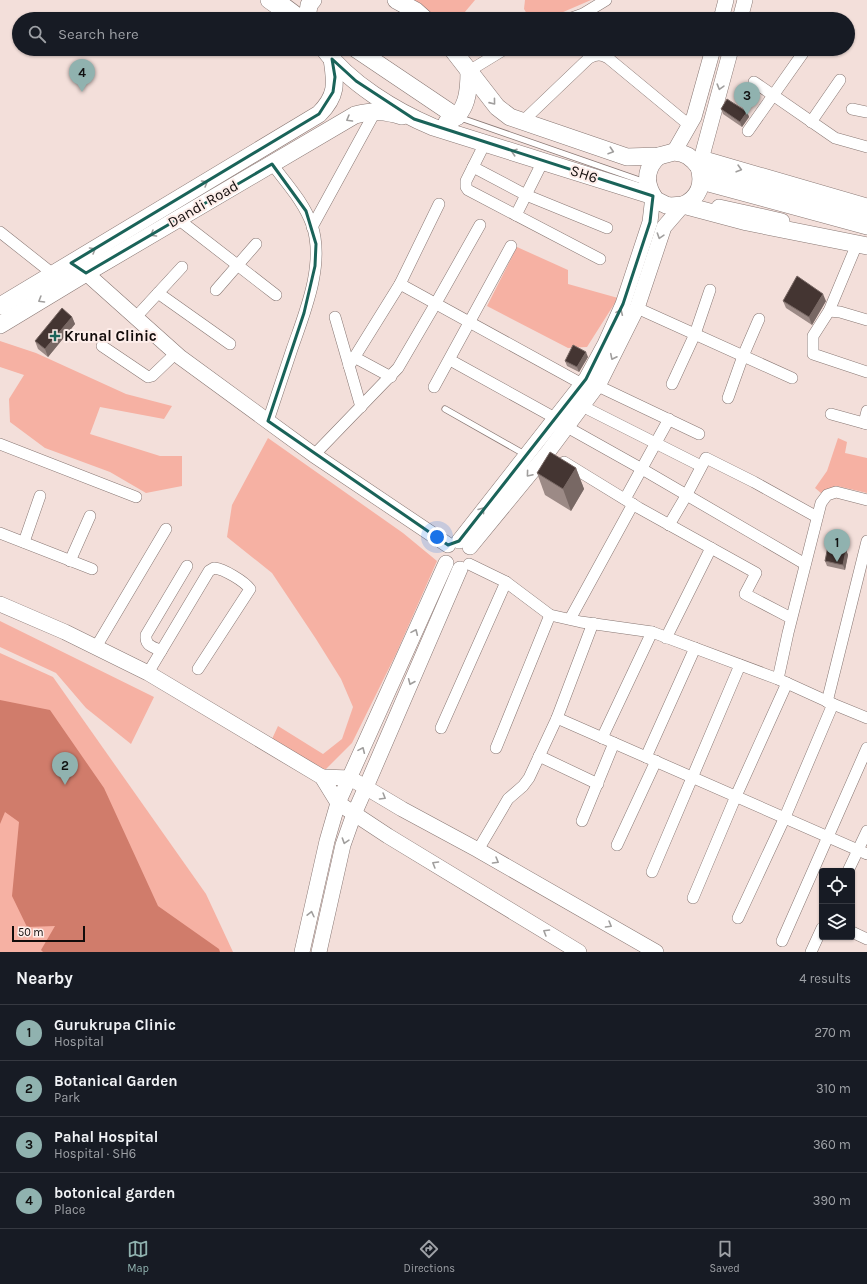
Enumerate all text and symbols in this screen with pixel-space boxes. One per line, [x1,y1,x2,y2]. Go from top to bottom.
search box [12,12,855,56]
icon: search [26,23,48,45]
text: Search here [58,25,139,43]
pin: 4 [69,59,95,92]
pin: 3 [734,82,760,115]
one-way arrow [716,83,725,90]
one-way arrow [489,97,496,104]
one-way arrow [346,114,353,121]
one-way arrow [608,147,615,155]
one-way arrow [510,148,517,157]
street label: SH6 [568,161,600,187]
one-way arrow [735,164,742,173]
street label: Dandi Road [164,177,242,231]
one-way arrow [201,180,208,187]
one-way arrow [150,229,157,236]
one-way arrow [657,233,665,240]
one-way arrow [89,247,96,254]
one-way arrow [38,296,45,303]
one-way arrow [615,309,623,317]
place label: Krunal Clinic [64,327,157,345]
marker: Krunal Clinic [49,330,61,342]
one-way arrow [610,353,618,360]
one-way arrow [527,469,534,476]
one-way arrow [477,507,484,514]
your location [427,527,447,547]
pin: 1 [824,529,850,562]
one-way arrow [410,628,418,636]
one-way arrow [408,679,416,686]
one-way arrow [357,747,365,755]
pin: 2 [52,752,78,785]
one-way arrow [379,793,386,800]
one-way arrow [341,837,349,844]
one-way arrow [492,857,500,864]
one-way arrow [432,861,439,869]
map controls [819,868,855,940]
button: locate [819,868,855,904]
button: layers [819,904,855,940]
one-way arrow [306,911,314,917]
one-way arrow [605,921,612,928]
scale bar [12,924,85,943]
text: 50 m [18,926,44,939]
one-way arrow [543,929,550,936]
text: Nearby [16,968,73,988]
text: 4 results [799,971,851,986]
text: Gurukrupa Clinic [54,1016,176,1034]
text: 1 [27,1025,31,1040]
text: 270 m [814,1025,851,1040]
text: Hospital [54,1034,104,1049]
text: Botanical Garden [54,1072,178,1090]
text: 2 [25,1081,33,1096]
text: 310 m [816,1081,851,1096]
text: Park [54,1090,80,1105]
text: Pahal Hospital [54,1128,158,1146]
text: 3 [25,1137,33,1152]
text: 360 m [813,1137,851,1152]
text: Hospital · SH6 [54,1146,136,1161]
text: botonical garden [54,1184,175,1202]
text: 4 [25,1193,33,1208]
text: 390 m [813,1193,851,1208]
text: Place [54,1202,85,1217]
tab: Map [127,1238,149,1275]
tab: Directions [403,1238,455,1275]
tab: Saved [709,1238,740,1275]

